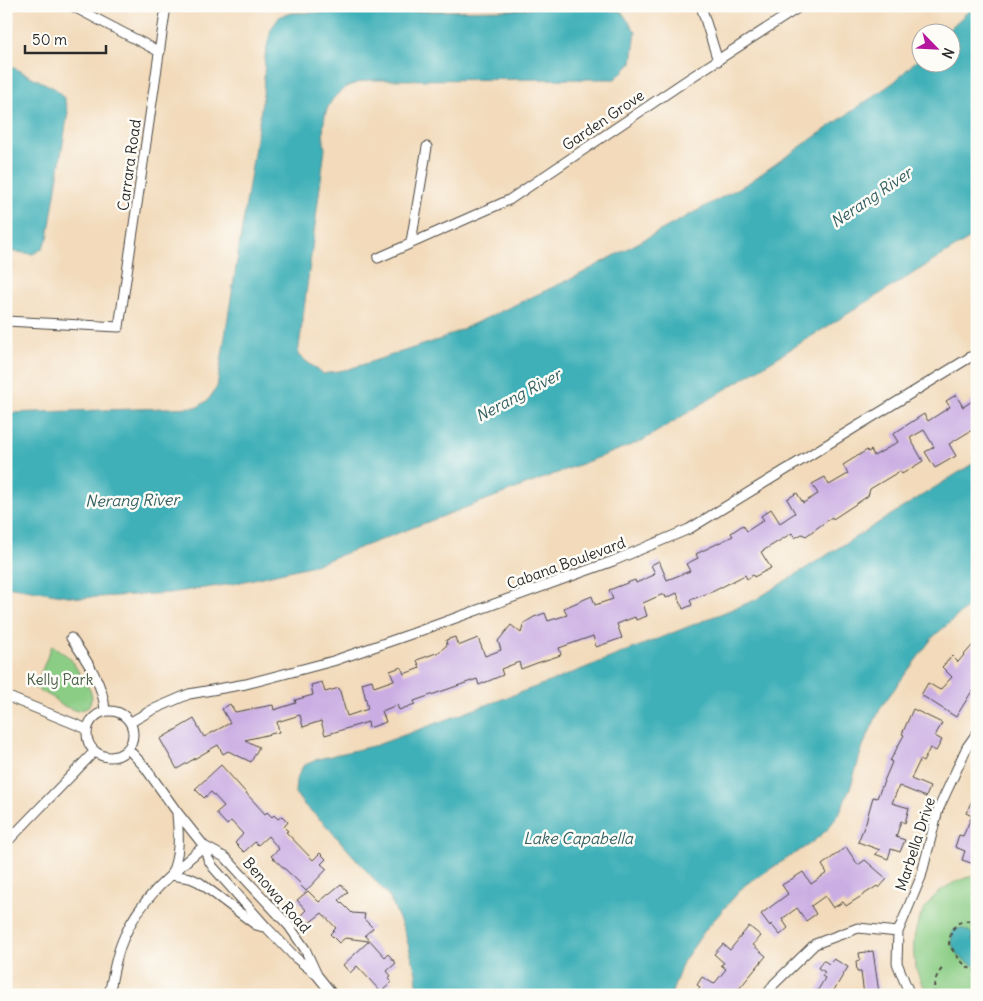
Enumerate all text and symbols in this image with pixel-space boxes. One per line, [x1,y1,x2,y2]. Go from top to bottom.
scale bar [25,22,106,54]
north arrow [910,22,960,72]
text: 50 m [32,30,67,49]
text: N [938,45,958,61]
street label: Garden Grove [558,86,648,154]
street label: Carrara Road [113,118,145,212]
water label: Nerang River [827,161,917,231]
water label: Nerang River [472,363,566,426]
water label: Nerang River [85,489,181,511]
street label: Cabana Boulevard [504,533,628,593]
park label: Kelly Park [27,670,94,689]
street label: Marbella Drive [891,795,939,893]
water label: Lake Capabella [523,828,634,848]
street label: Benowa Road [239,853,315,937]

